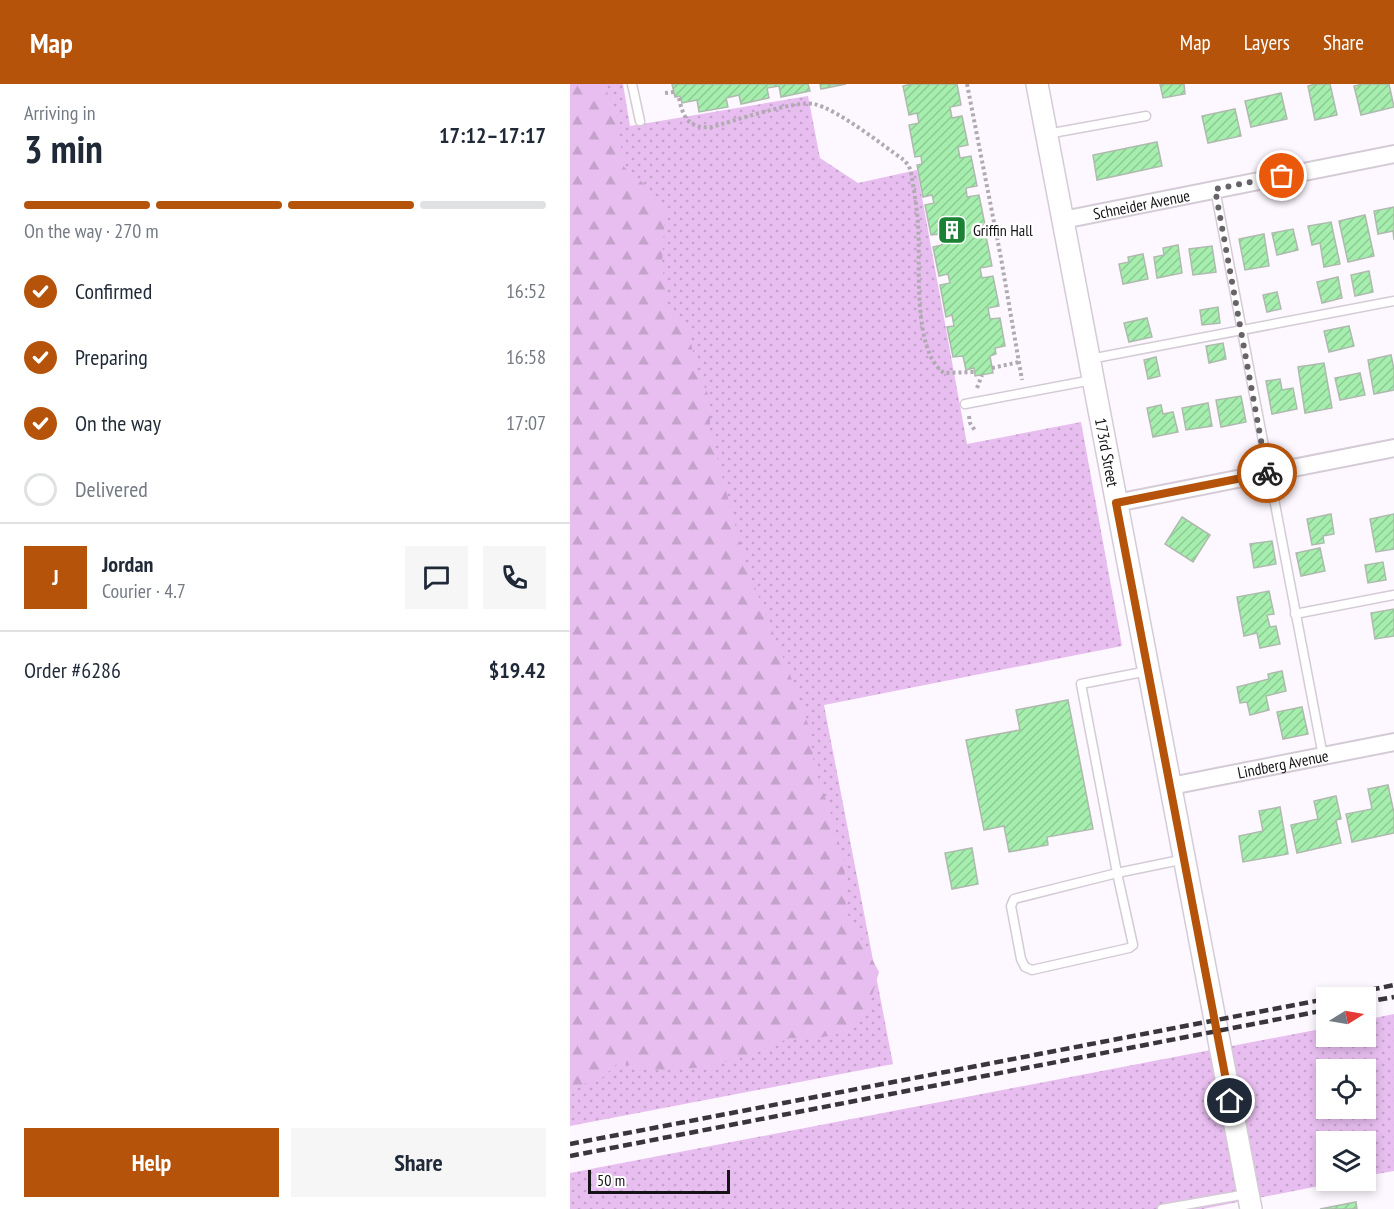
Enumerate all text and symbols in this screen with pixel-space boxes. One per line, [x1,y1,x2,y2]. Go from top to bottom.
text: Map [30,24,73,61]
text: Map [1180,29,1211,56]
text: Layers [1244,29,1290,56]
text: Share [1323,29,1364,56]
text: Arriving in [24,100,96,126]
text: 17:12–17:17 [439,121,546,149]
text: 3 min [24,123,103,174]
pin [1256,150,1307,201]
icon: bag [1265,159,1298,192]
street label: Schneider Avenue [1091,185,1192,224]
building icon: Griffin Hall [936,214,968,246]
text: On the way · 270 m [24,218,159,244]
place label: Griffin Hall [973,220,1033,240]
icon: check [24,275,57,308]
text: Confirmed [75,277,152,305]
text: 16:52 [506,278,546,304]
icon: check [24,341,57,374]
text: Preparing [75,343,148,371]
text: 16:58 [506,344,546,370]
icon: check [24,407,57,440]
text: On the way [75,409,161,437]
text: 17:07 [506,410,546,436]
street label: 173rd Street [1091,416,1124,489]
courier [1237,443,1297,503]
icon: bike [1251,457,1284,490]
text: Delivered [75,475,148,503]
button: chat [405,546,468,609]
button: phone [483,546,546,609]
text: Jordan [102,550,153,578]
text: J [52,563,59,591]
text: Courier · 4.7 [102,578,186,604]
text: Order #6286 [24,656,121,684]
text: $19.42 [489,656,546,684]
street label: Lindberg Avenue [1236,745,1330,783]
north arrow [1316,987,1376,1047]
map controls [1316,987,1376,1191]
button: locate [1316,1059,1376,1119]
pin [1204,1075,1255,1126]
icon: home [1213,1084,1246,1117]
button: Help [24,1128,279,1197]
button: Share [291,1128,546,1197]
button: layers [1316,1131,1376,1191]
scale bar [588,1167,730,1194]
text: 50 m [597,1170,625,1190]

